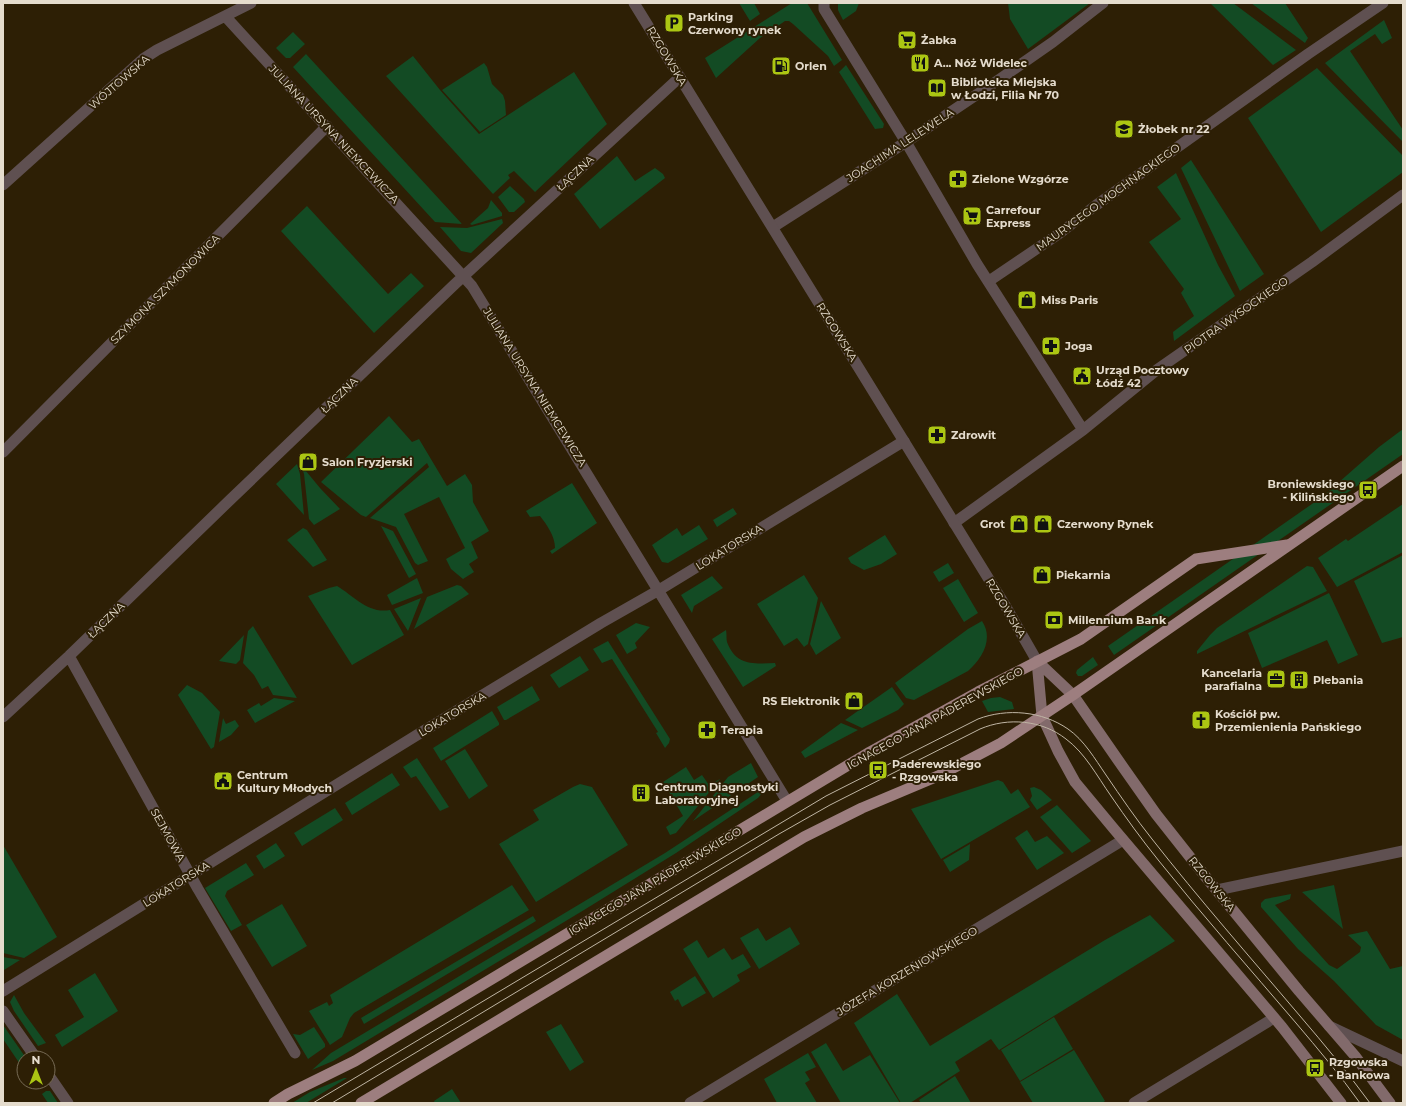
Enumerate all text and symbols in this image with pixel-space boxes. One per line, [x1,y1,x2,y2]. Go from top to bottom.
place label: Parking Czerwony rynek [688,10,782,37]
parking icon: Parking Czerwony rynek [663,12,685,34]
street label: RZGOWSKA [644,24,690,88]
supermarket icon: Żabka [896,29,918,51]
place label: Żabka [921,33,957,47]
street label: WÓJTOWSKA [86,52,152,112]
restaurant icon: A... Nóż Widelec [909,52,931,74]
fuel station icon: Orlen [770,55,792,77]
place label: A... Nóż Widelec [933,56,1027,70]
place label: Orlen [795,59,827,73]
street label: JULIANA URSYNA NIEMCEWICZA [265,61,402,206]
place label: Biblioteka Miejska w Łodzi, Filia Nr 70 [951,75,1059,102]
library icon: Biblioteka Miejska w Łodzi, Filia Nr 70 [926,77,948,99]
street label: JOACHIMA LELEWELA [843,105,956,185]
school or university icon: Żłobek nr 22 [1113,118,1135,140]
place label: Żłobek nr 22 [1138,122,1210,136]
street label: MAURYCEGO MOCHNACKIEGO [1033,140,1183,254]
street label: ŁĄCZNA [553,152,597,194]
pharmacy icon: Zielone Wzgórze [947,168,969,190]
place label: Zielone Wzgórze [972,172,1069,186]
place label: Carrefour Express [986,203,1041,230]
supermarket icon: Carrefour Express [961,205,983,227]
street label: SZYMONA SZYMONOWICA [107,231,223,347]
street label: PIOTRA WYSOCKIEGO [1181,274,1291,356]
shop icon: Miss Paris [1016,289,1038,311]
place label: Miss Paris [1041,293,1098,307]
street label: RZGOWSKA [813,300,861,364]
street label: JULIANA URSYNA NIEMCEWICZA [480,304,590,469]
pharmacy icon: Joga [1040,335,1062,357]
place label: Joga [1064,339,1093,353]
place label: Urząd Pocztowy Łódź 42 [1095,363,1189,390]
public building icon: Urząd Pocztowy Łódź 42 [1071,365,1093,387]
street label: ŁĄCZNA [318,374,361,416]
pharmacy icon: Zdrowit [926,424,948,446]
place label: Zdrowit [951,428,996,442]
shop icon: Salon Fryzjerski [297,451,319,473]
place label: Salon Fryzjerski [322,455,413,469]
place label: Broniewskiego - Kilińskiego [1268,477,1354,504]
bus stop icon: Broniewskiego - Kilińskiego [1357,479,1379,501]
shop icon: Grot [1008,513,1030,535]
shop icon: Czerwony Rynek [1032,513,1054,535]
place label: Grot [980,517,1005,531]
place label: Czerwony Rynek [1057,517,1154,531]
street label: LOKATORSKA [693,521,765,573]
shop icon: Piekarnia [1031,564,1053,586]
place label: Piekarnia [1056,568,1111,582]
street label: RZGOWSKA [983,576,1029,640]
street label: ŁĄCZNA [85,599,128,641]
bank icon: Millennium Bank [1043,609,1065,631]
place label: Millennium Bank [1068,613,1167,627]
street label: IGNACEGO JANA PADEREWSKIEGO [844,664,1026,772]
place label: Kancelaria parafialna [1201,666,1262,693]
office icon: Kancelaria parafialna [1265,668,1287,690]
building icon: Plebania [1288,669,1310,691]
place label: Plebania [1313,673,1363,687]
street label: LOKATORSKA [416,688,488,740]
shop icon: RS Elektronik [843,690,865,712]
place label: RS Elektronik [762,694,841,708]
place label: Kościół pw. Przemienienia Pańskiego [1215,707,1361,734]
church icon: Kościół pw. Przemienienia Pańskiego [1190,709,1212,731]
pharmacy icon: Terapia [696,719,718,741]
place label: Terapia [721,723,763,737]
place label: Paderewskiego - Rzgowska [892,757,981,784]
bus stop icon: Paderewskiego - Rzgowska [867,759,889,781]
place label: Centrum Kultury Młodych [237,768,332,795]
public building icon: Centrum Kultury Młodych [212,770,234,792]
place label: Centrum Diagnostyki Laboratoryjnej [655,780,778,807]
building icon: Centrum Diagnostyki Laboratoryjnej [630,782,652,804]
street label: SEJMOWA [148,806,188,864]
street label: IGNACEGO JANA PADEREWSKIEGO [566,824,744,938]
street label: RZGOWSKA [1186,854,1239,914]
street label: LOKATORSKA [140,858,212,910]
street label: JÓZEFA KORZENIOWSKIEGO [833,923,980,1019]
north arrow [16,1050,56,1090]
text: N [32,1053,40,1067]
place label: Rzgowska - Bankowa [1329,1055,1390,1082]
bus stop icon: Rzgowska - Bankowa [1304,1057,1326,1079]

